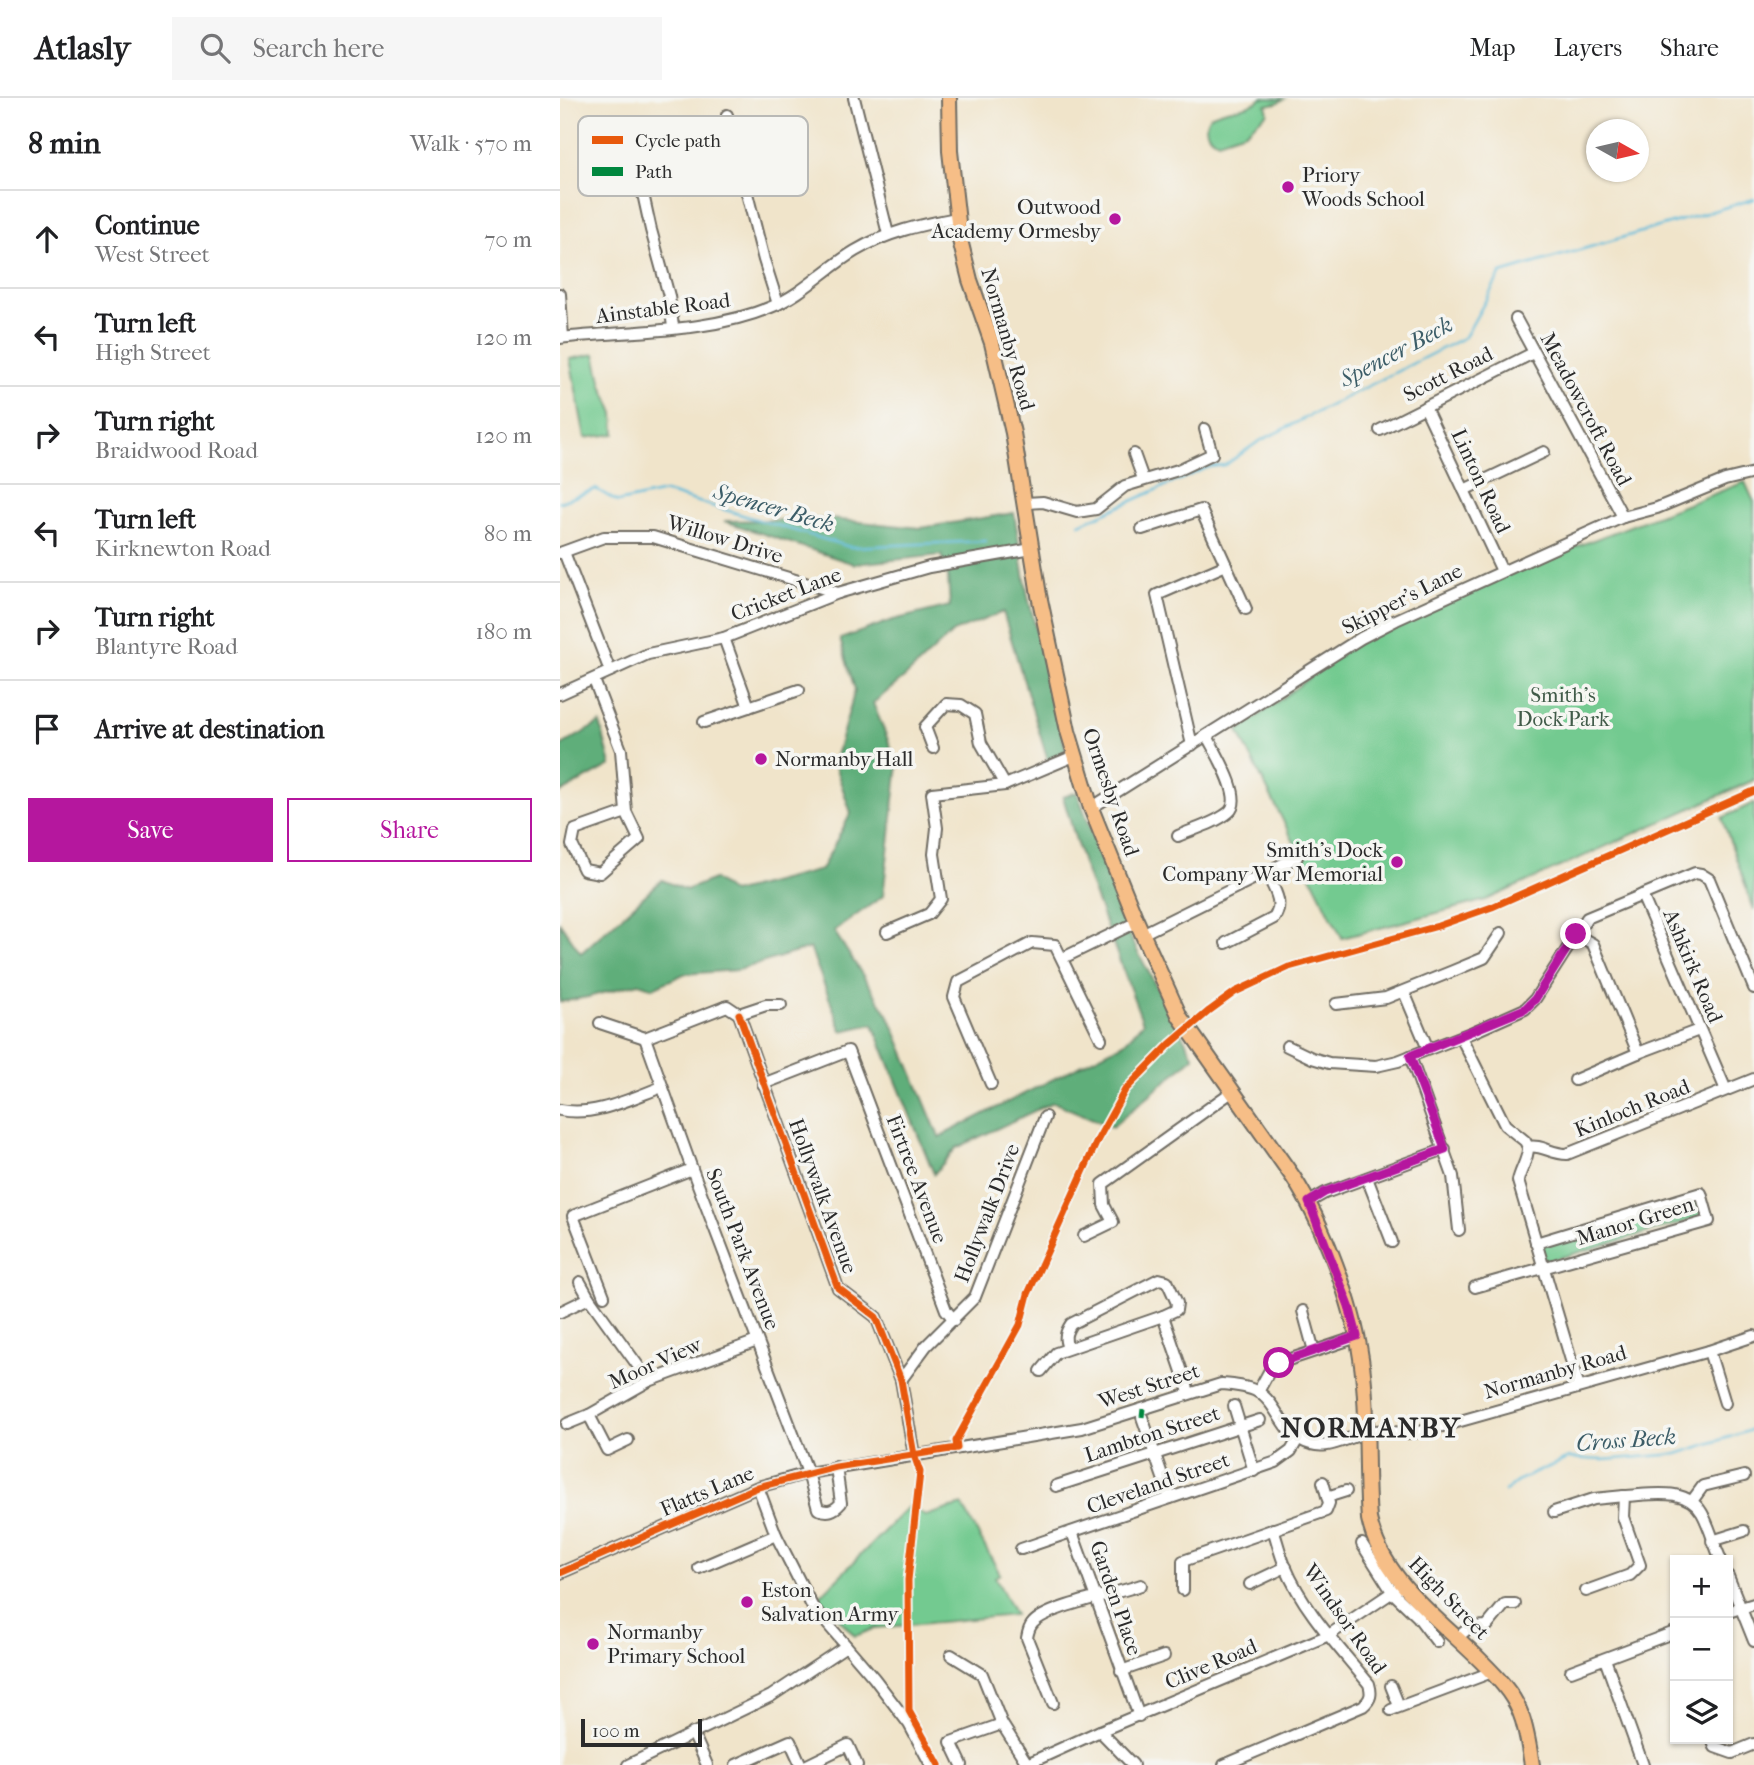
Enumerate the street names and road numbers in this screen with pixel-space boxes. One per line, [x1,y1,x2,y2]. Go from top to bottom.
street label: Normanby Road [976,265,1040,414]
street label: Ainstable Road [594,288,732,328]
street label: Meadowcroft Road [1535,328,1637,490]
street label: Scott Road [1399,341,1497,407]
street label: Linton Road [1446,425,1516,537]
street label: Willow Drive [663,510,786,568]
street label: Skipper's Lane [1338,558,1466,640]
street label: Cricket Lane [728,562,844,626]
street label: Ormesby Road [1078,725,1144,860]
street label: Ashkirk Road [1658,905,1728,1027]
street label: Kinloch Road [1571,1074,1694,1142]
street label: Firtree Avenue [881,1111,953,1247]
street label: Hollywalk Avenue [784,1115,862,1277]
street label: Hollywalk Drive [949,1140,1025,1286]
street label: South Park Avenue [701,1165,785,1333]
street label: Manor Green [1573,1192,1697,1250]
street label: Moor View [605,1331,706,1394]
street label: Normanby Road [1481,1340,1630,1404]
street label: West Street [1095,1358,1203,1414]
street label: Lambton Street [1081,1401,1223,1467]
street label: Cleveland Street [1083,1447,1233,1519]
street label: Flatts Lane [657,1461,757,1521]
street label: Garden Place [1085,1538,1147,1658]
street label: High Street [1404,1552,1495,1645]
street label: Windsor Road [1298,1559,1392,1679]
street label: Clive Road [1161,1634,1261,1694]

